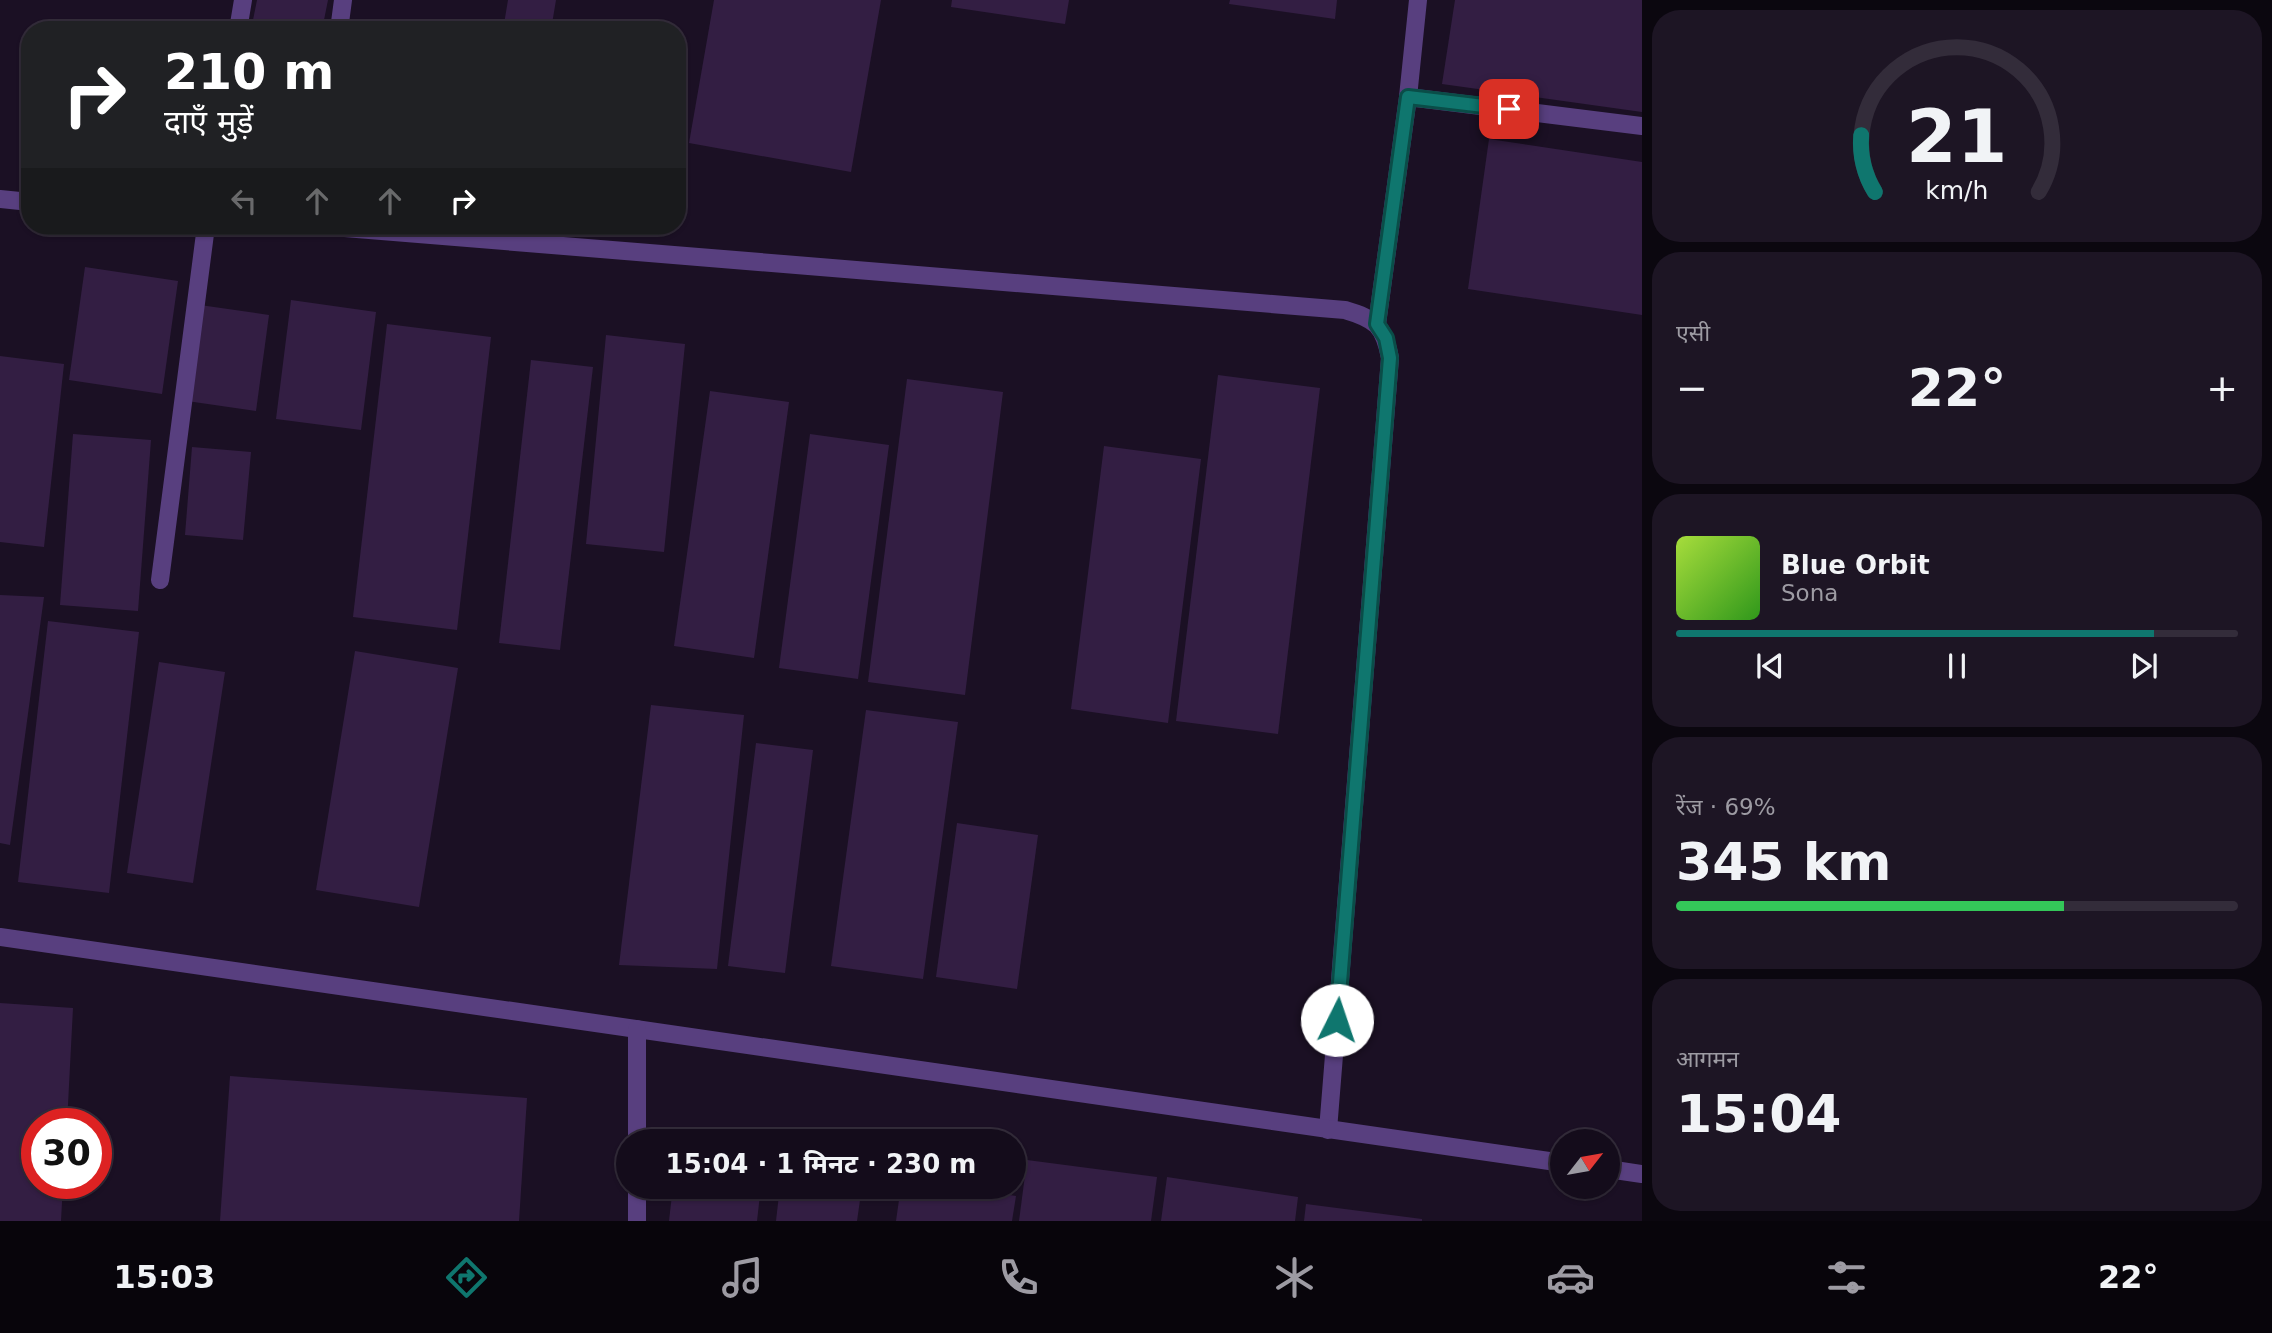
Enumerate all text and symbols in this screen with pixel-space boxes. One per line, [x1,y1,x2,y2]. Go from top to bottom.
text: 210 m [164,44,334,101]
icon: right [49,49,140,140]
pin [1479,79,1539,139]
icon: arrive [1490,90,1528,128]
text: 21 [1906,94,2008,179]
text: दाएँ मुड़ें [164,103,253,141]
text: km/h [1925,176,1989,205]
icon: left [225,182,263,220]
icon: ahead [298,182,336,220]
icon: ahead [371,182,409,220]
icon: right [444,182,482,220]
text: एसी [1676,320,1710,346]
text: 22° [1908,358,2006,418]
text: − [1676,366,1708,410]
text: + [2206,366,2238,410]
text: Blue Orbit [1781,550,1930,580]
text: Sona [1781,580,1838,606]
icon: previous [1751,647,1789,685]
icon: pause [1938,647,1976,685]
icon: next [2125,647,2163,685]
text: रेंज · 69% [1676,794,1776,820]
text: 345 km [1676,832,1891,892]
position arrow [1300,983,1374,1057]
text: आगमन [1676,1046,1739,1072]
text: 15:04 [1676,1084,1842,1144]
speed limit sign: 30 [21,1108,112,1199]
north arrow [1550,1129,1620,1199]
map controls [1550,1129,1620,1199]
text: 15:04 · 1 मिनट · 230 m [666,1149,976,1179]
icon: directions [442,1253,491,1302]
icon: music [718,1253,767,1302]
icon: phone [994,1253,1043,1302]
icon: climate [1270,1253,1319,1302]
icon: car [1546,1253,1595,1302]
icon: filters [1822,1253,1871,1302]
text: 15:03 [113,1258,215,1296]
text: 22° [2098,1258,2158,1296]

